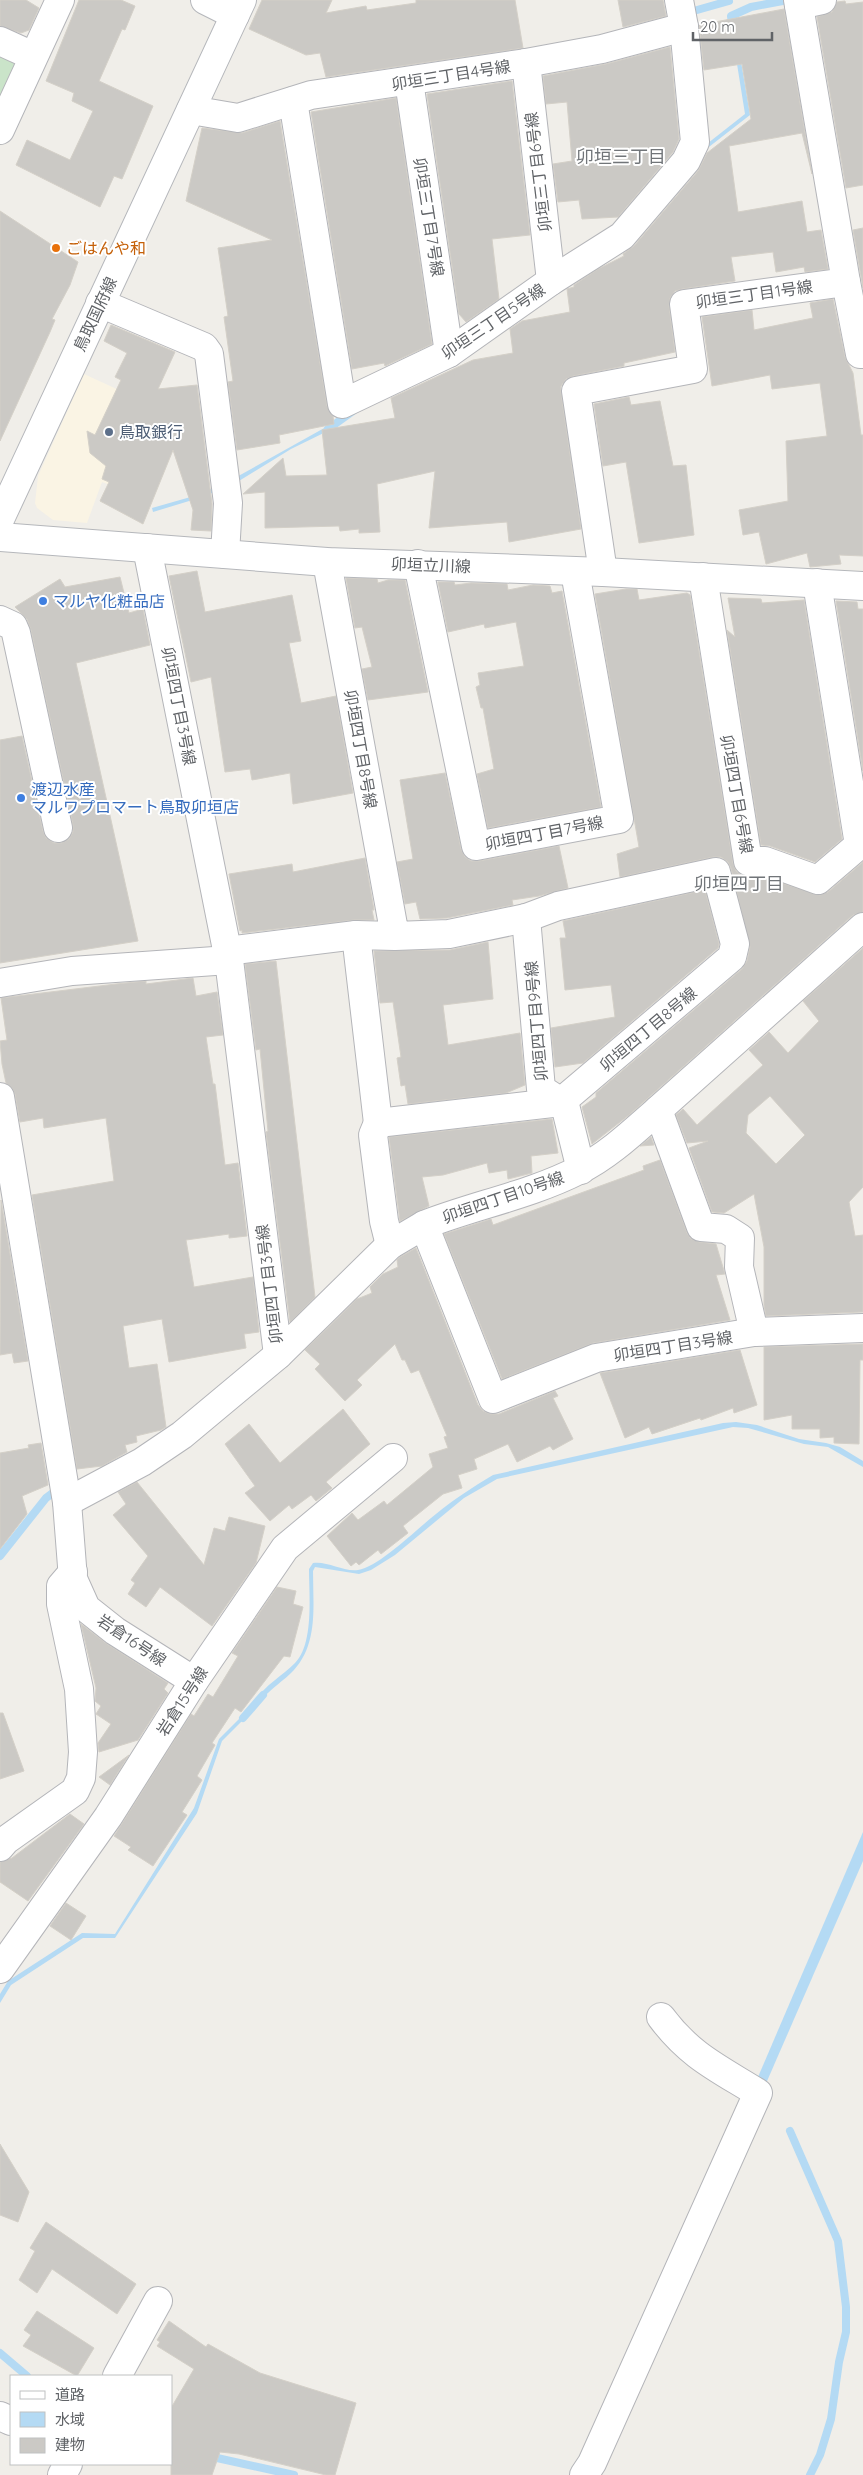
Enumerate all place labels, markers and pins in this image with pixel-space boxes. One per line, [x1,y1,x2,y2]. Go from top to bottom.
place label: ごはんや和 [66,238,146,258]
marker: ごはんや和 [50,242,62,254]
place label: 鳥取銀行 [119,422,183,442]
marker: 鳥取銀行 [103,426,115,438]
place label: マルヤ化粧品店 [53,591,165,611]
marker: マルヤ化粧品店 [37,595,49,607]
place label: 渡辺水産 マルワプロマート鳥取卯垣店 [31,779,239,817]
marker: 渡辺水産 マルワプロマート鳥取卯垣店 [15,792,27,804]

